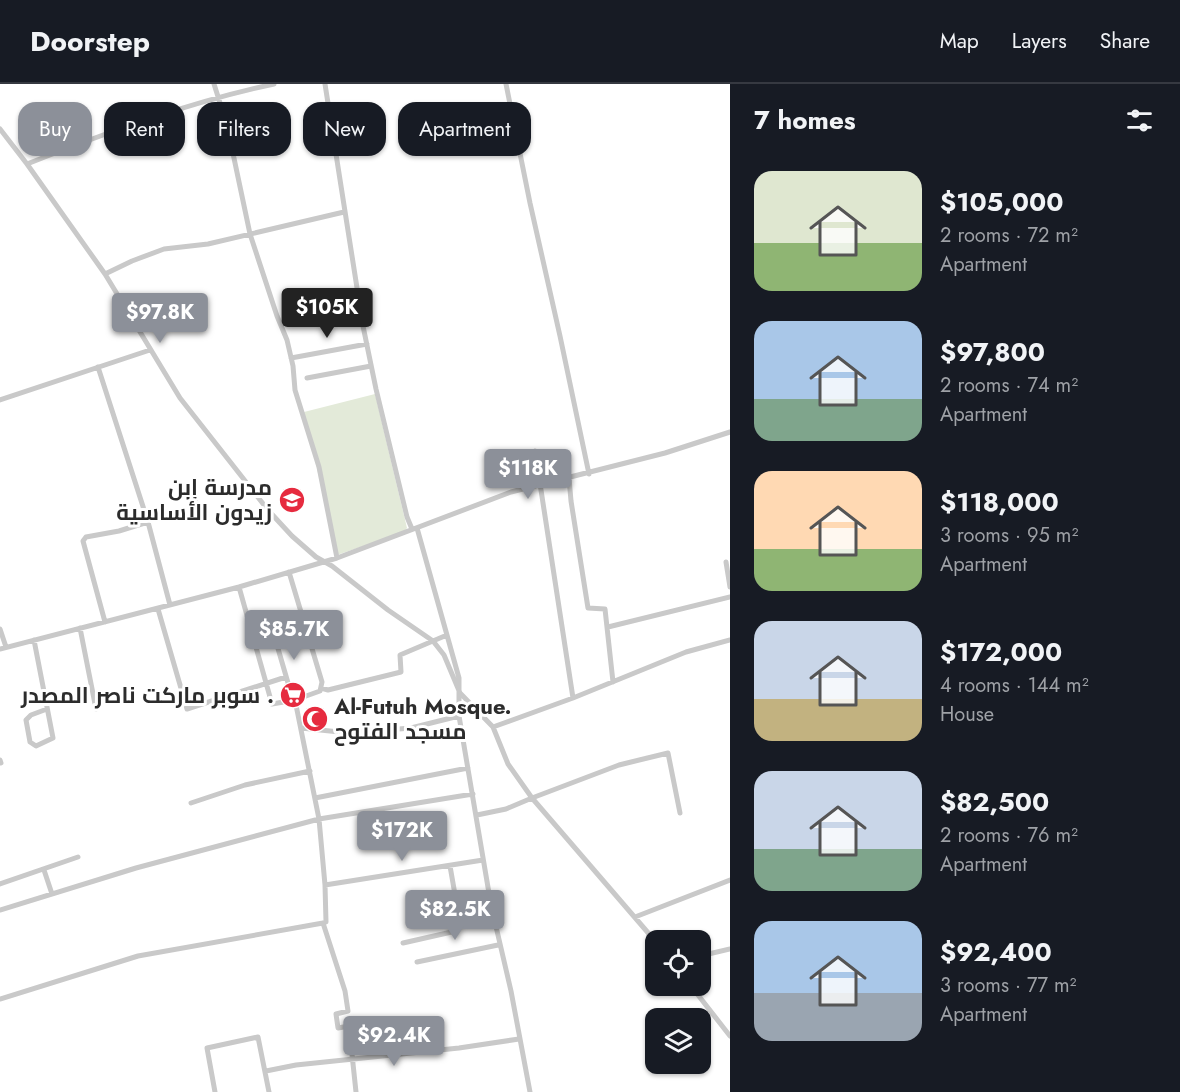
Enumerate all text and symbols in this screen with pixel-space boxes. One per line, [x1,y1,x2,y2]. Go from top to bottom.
text: Doorstep [30,21,150,62]
text: Map [940,26,979,56]
text: Layers [1012,26,1067,56]
text: Share [1100,26,1150,56]
text: 7 homes [754,101,856,139]
chip: Buy [18,102,92,156]
chip: Rent [104,102,185,156]
chip: Filters [197,102,291,156]
chip: New [303,102,386,156]
chip: Apartment [398,102,531,156]
icon: filters [1123,104,1156,137]
text: $105,000 [940,183,1063,221]
icon: home [802,195,874,267]
text: 2 rooms · 72 m² [940,221,1078,250]
text: Apartment [940,250,1027,279]
pin: $105K [285,288,369,339]
pin: $97.8K [111,293,209,344]
text: $105K [296,293,358,322]
text: $97.8K [126,298,194,327]
text: $97,800 [940,333,1045,371]
icon: home [802,345,874,417]
text: 2 rooms · 74 m² [940,371,1078,400]
text: Apartment [940,400,1027,429]
pin: $118K [486,449,570,500]
text: $118K [498,454,558,483]
place label: مدرسة إبن زيدون الأساسية [116,471,272,528]
text: $118,000 [940,483,1059,521]
school or university icon: مدرسة إبن زيدون الأساسية [277,485,307,515]
icon: home [802,495,874,567]
text: 3 rooms · 95 m² [940,521,1078,550]
text: Apartment [940,550,1027,579]
pin: $85.7K [245,610,343,661]
text: $85.7K [259,615,329,644]
text: $172,000 [940,633,1062,671]
icon: home [802,645,874,717]
text: 4 rooms · 144 m² [940,671,1089,700]
place label: سوبر ماركت ناصر المصدر . [20,679,274,711]
supermarket icon: سوبر ماركت ناصر المصدر . [278,680,308,710]
place label: Al-Futuh Mosque. مسجد الفتوح [333,690,512,747]
text: House [940,700,994,729]
mosque icon: Al-Futuh Mosque. مسجد الفتوح [300,704,330,734]
text: $82,500 [940,783,1049,821]
icon: home [802,795,874,867]
pin: $172K [360,811,444,862]
text: $172K [371,816,433,845]
text: 2 rooms · 76 m² [940,821,1078,850]
text: Apartment [940,850,1027,879]
pin: $82.5K [406,890,504,941]
text: $82.5K [419,895,491,924]
map controls [645,930,711,1074]
button: locate [645,930,711,996]
text: $92,400 [940,933,1052,971]
icon: home [802,945,874,1017]
text: 3 rooms · 77 m² [940,971,1077,1000]
text: Apartment [940,1000,1027,1029]
button: layers [645,1008,711,1074]
pin: $92.4K [345,1016,443,1067]
text: $92.4K [357,1021,431,1050]

